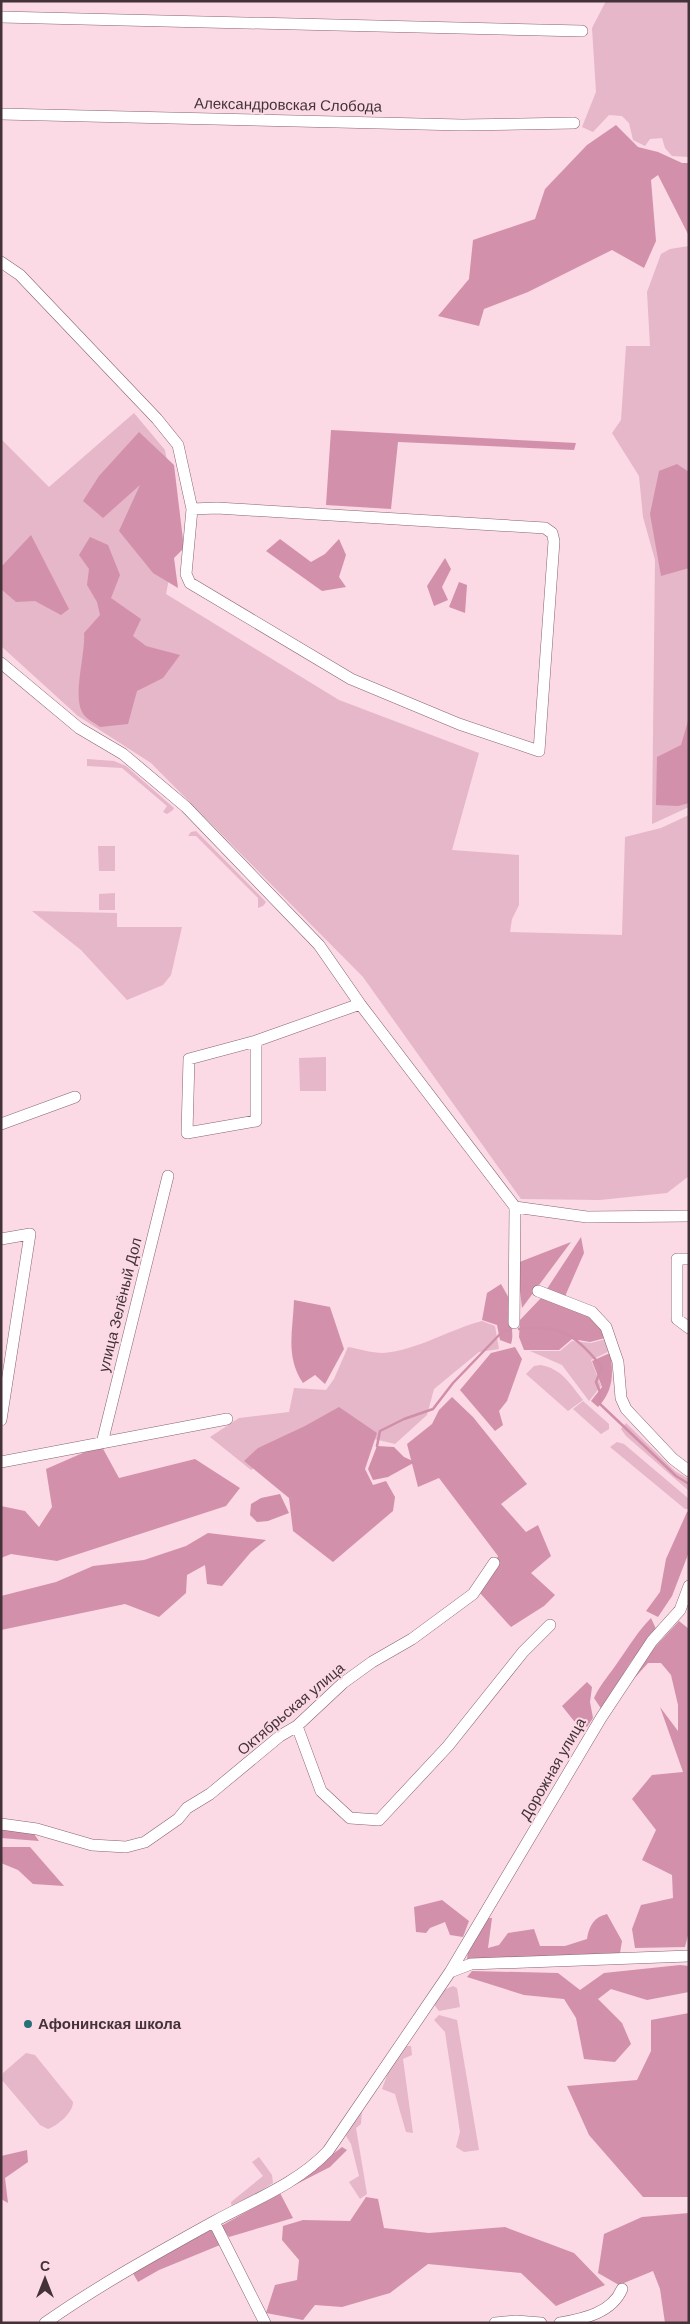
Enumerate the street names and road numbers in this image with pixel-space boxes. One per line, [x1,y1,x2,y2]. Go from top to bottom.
street label: Александровская Слобода [194,93,383,117]
street label: улица Зелёный Дол [94,1236,146,1374]
street label: Октябрьская улица [233,1658,349,1760]
street label: Дорожная улица [516,1714,591,1824]

